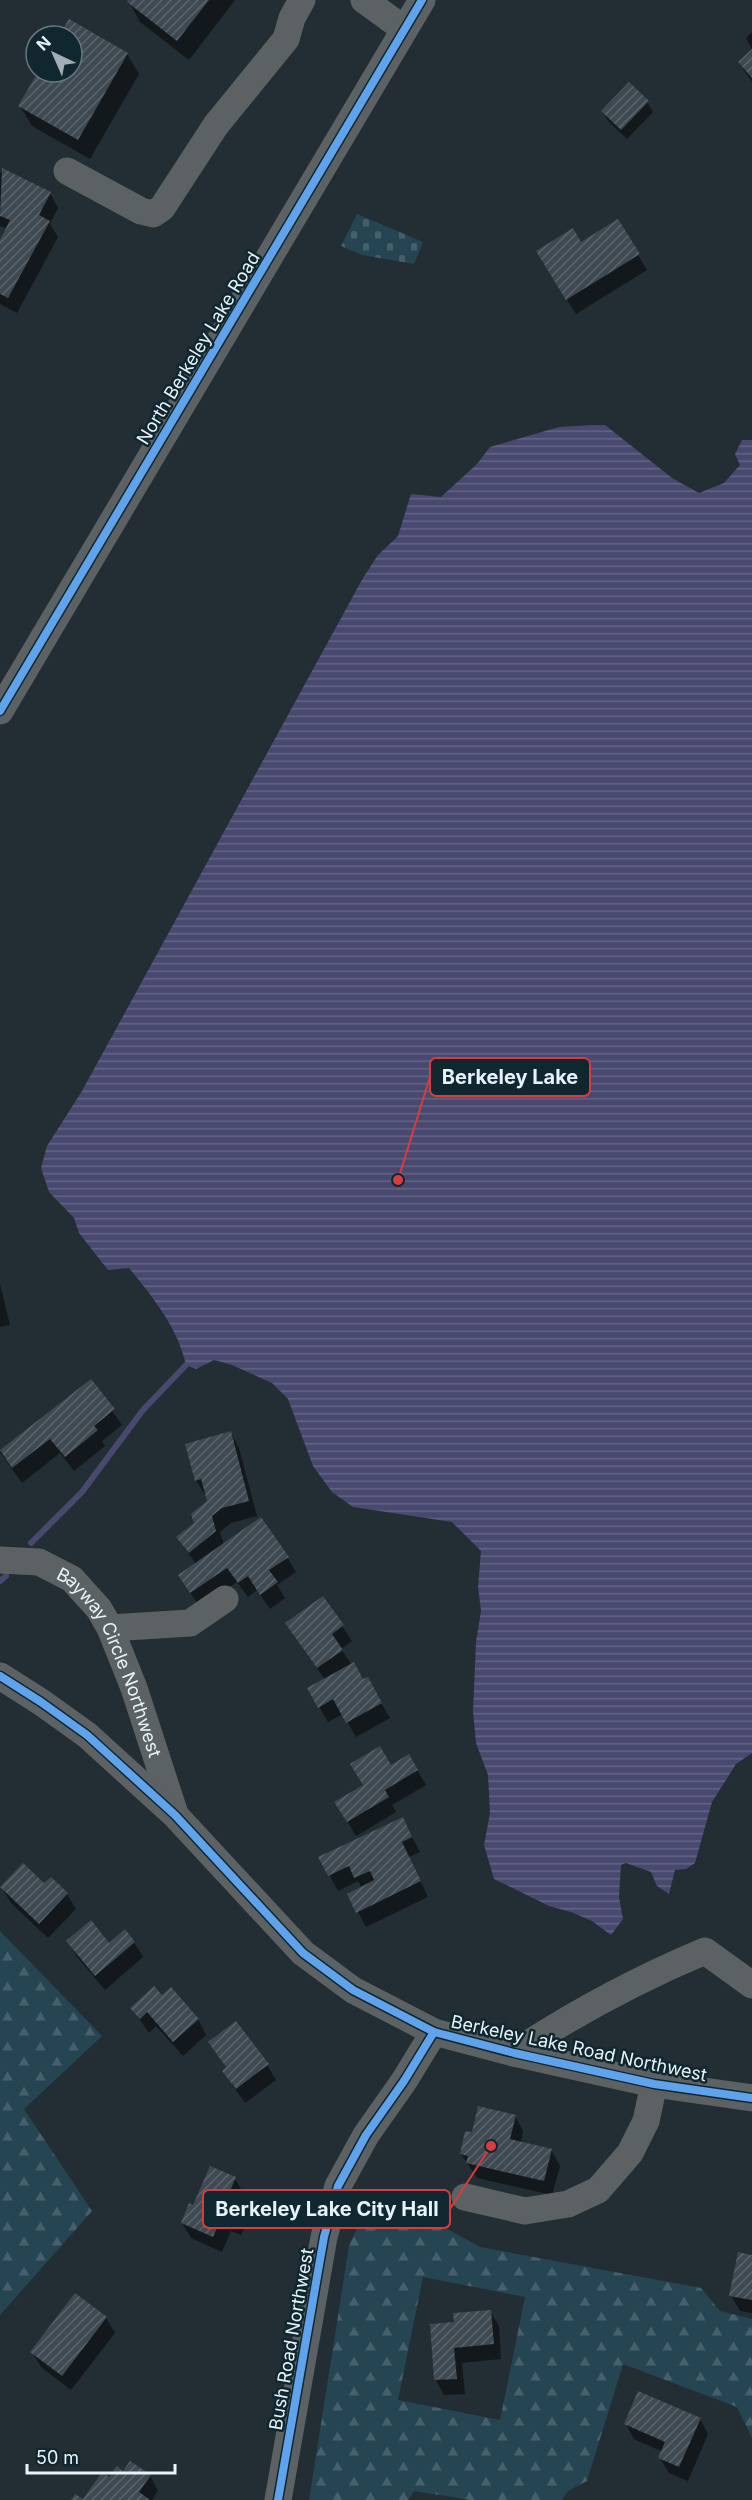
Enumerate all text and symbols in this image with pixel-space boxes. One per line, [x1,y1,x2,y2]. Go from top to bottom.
north arrow [24,24,84,84]
text: N [32,32,55,55]
street label: North Berkeley Lake Road [132,248,264,448]
callout: Berkeley Lake [430,1058,590,1096]
text: Berkeley Lake [442,1065,578,1089]
street label: Bayway Circle Northwest [54,1563,166,1760]
street label: Berkeley Lake Road Northwest [449,2011,709,2085]
callout: Berkeley Lake City Hall [203,2190,450,2228]
text: Berkeley Lake City Hall [215,2197,439,2221]
street label: Bush Road Northwest [265,2246,317,2432]
scale bar [27,2437,176,2475]
text: 50 m [36,2447,79,2468]

